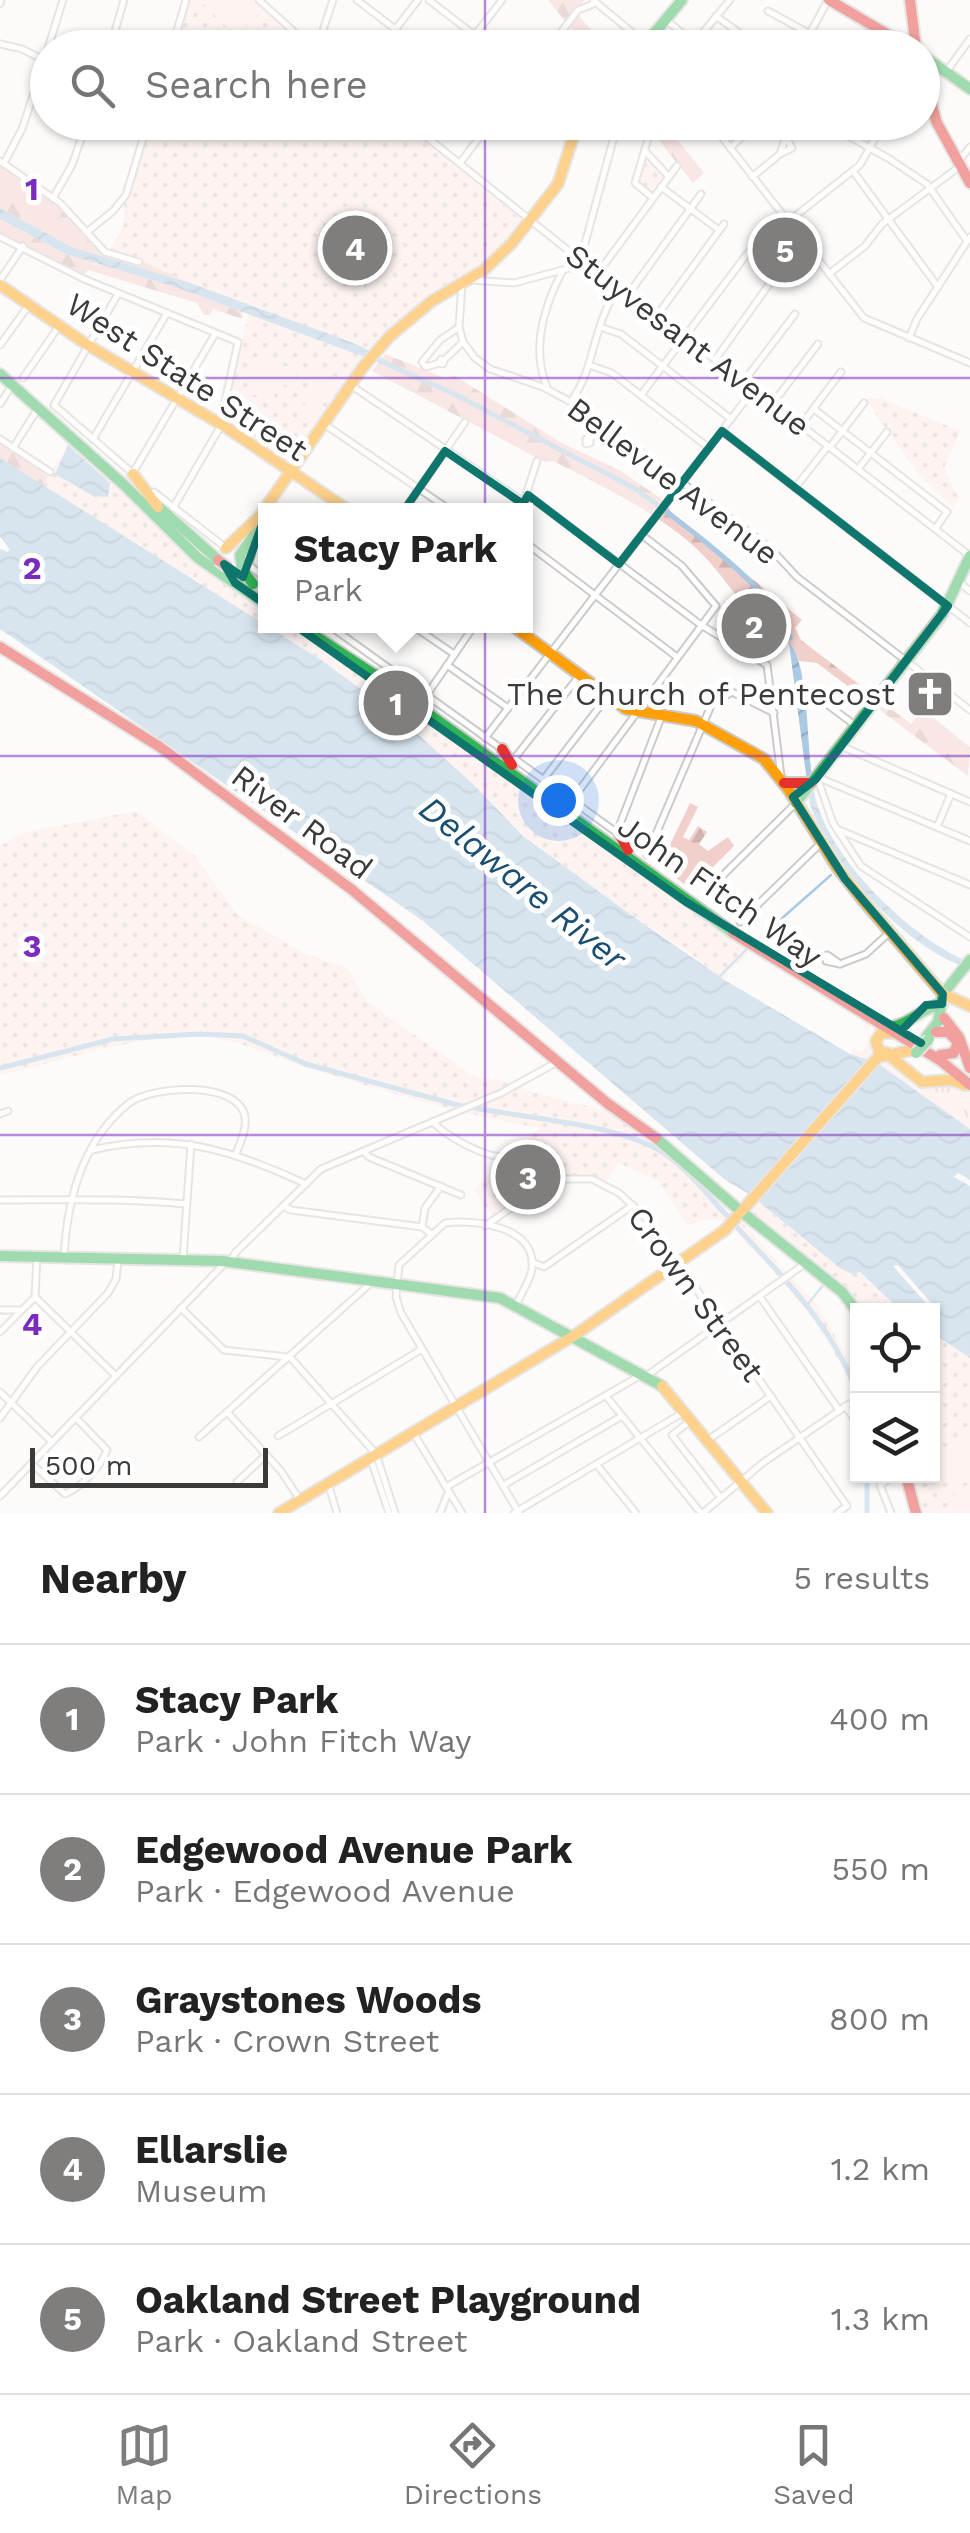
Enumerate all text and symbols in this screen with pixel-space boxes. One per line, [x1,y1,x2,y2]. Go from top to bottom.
search box [30,30,940,140]
icon: search [65,58,120,113]
text: Search here [145,63,368,107]
text: 1 [25,170,39,208]
pin: 4 [322,210,388,286]
pin: 5 [752,212,818,288]
street label: Stuyvesant Avenue [558,236,818,444]
street label: West State Street [59,285,315,469]
street label: Bellevue Avenue [560,389,786,573]
popup [258,503,533,633]
text: Stacy Park [294,527,497,571]
text: 2 [22,549,42,587]
text: Park [294,571,363,609]
pin: 2 [722,588,786,664]
pin: 1 [364,666,428,740]
church icon: The Church of Pentecost [904,668,956,720]
place label: The Church of Pentecost [507,675,895,713]
street label: River Road [224,757,380,887]
your location [533,775,584,826]
water label: Delaware River [411,787,636,980]
street label: John Fitch Way [611,807,830,976]
text: 3 [23,927,41,965]
pin: 3 [496,1140,560,1214]
street label: Crown Street [620,1199,772,1389]
map controls [850,1303,940,1483]
button: locate [850,1303,940,1393]
text: 4 [22,1305,42,1343]
button: layers [850,1393,940,1483]
scale bar [30,1443,268,1488]
text: 500 m [45,1449,132,1482]
text: Nearby [40,1554,187,1603]
text: 5 results [793,1559,930,1597]
text: Stacy Park [135,1678,338,1722]
text: 1 [66,1700,79,1738]
text: 400 m [829,1700,930,1738]
text: Park · John Fitch Way [135,1722,471,1760]
text: Edgewood Avenue Park [135,1828,573,1872]
text: 2 [63,1850,82,1888]
text: 550 m [831,1850,930,1888]
text: Park · Edgewood Avenue [135,1872,515,1910]
text: Graystones Woods [135,1978,482,2022]
text: 3 [63,2000,82,2038]
text: 800 m [829,2000,930,2038]
text: Park · Crown Street [135,2022,439,2060]
text: Ellarslie [135,2128,288,2172]
text: 4 [62,2150,83,2188]
text: 1.2 km [831,2150,930,2188]
text: Museum [135,2172,267,2210]
text: Oakland Street Playground [135,2278,641,2322]
text: 5 [63,2300,82,2338]
text: 1.3 km [831,2300,930,2338]
text: Park · Oakland Street [135,2322,467,2360]
tab: Map [116,2418,173,2511]
tab: Directions [404,2418,542,2511]
tab: Saved [773,2418,854,2511]

